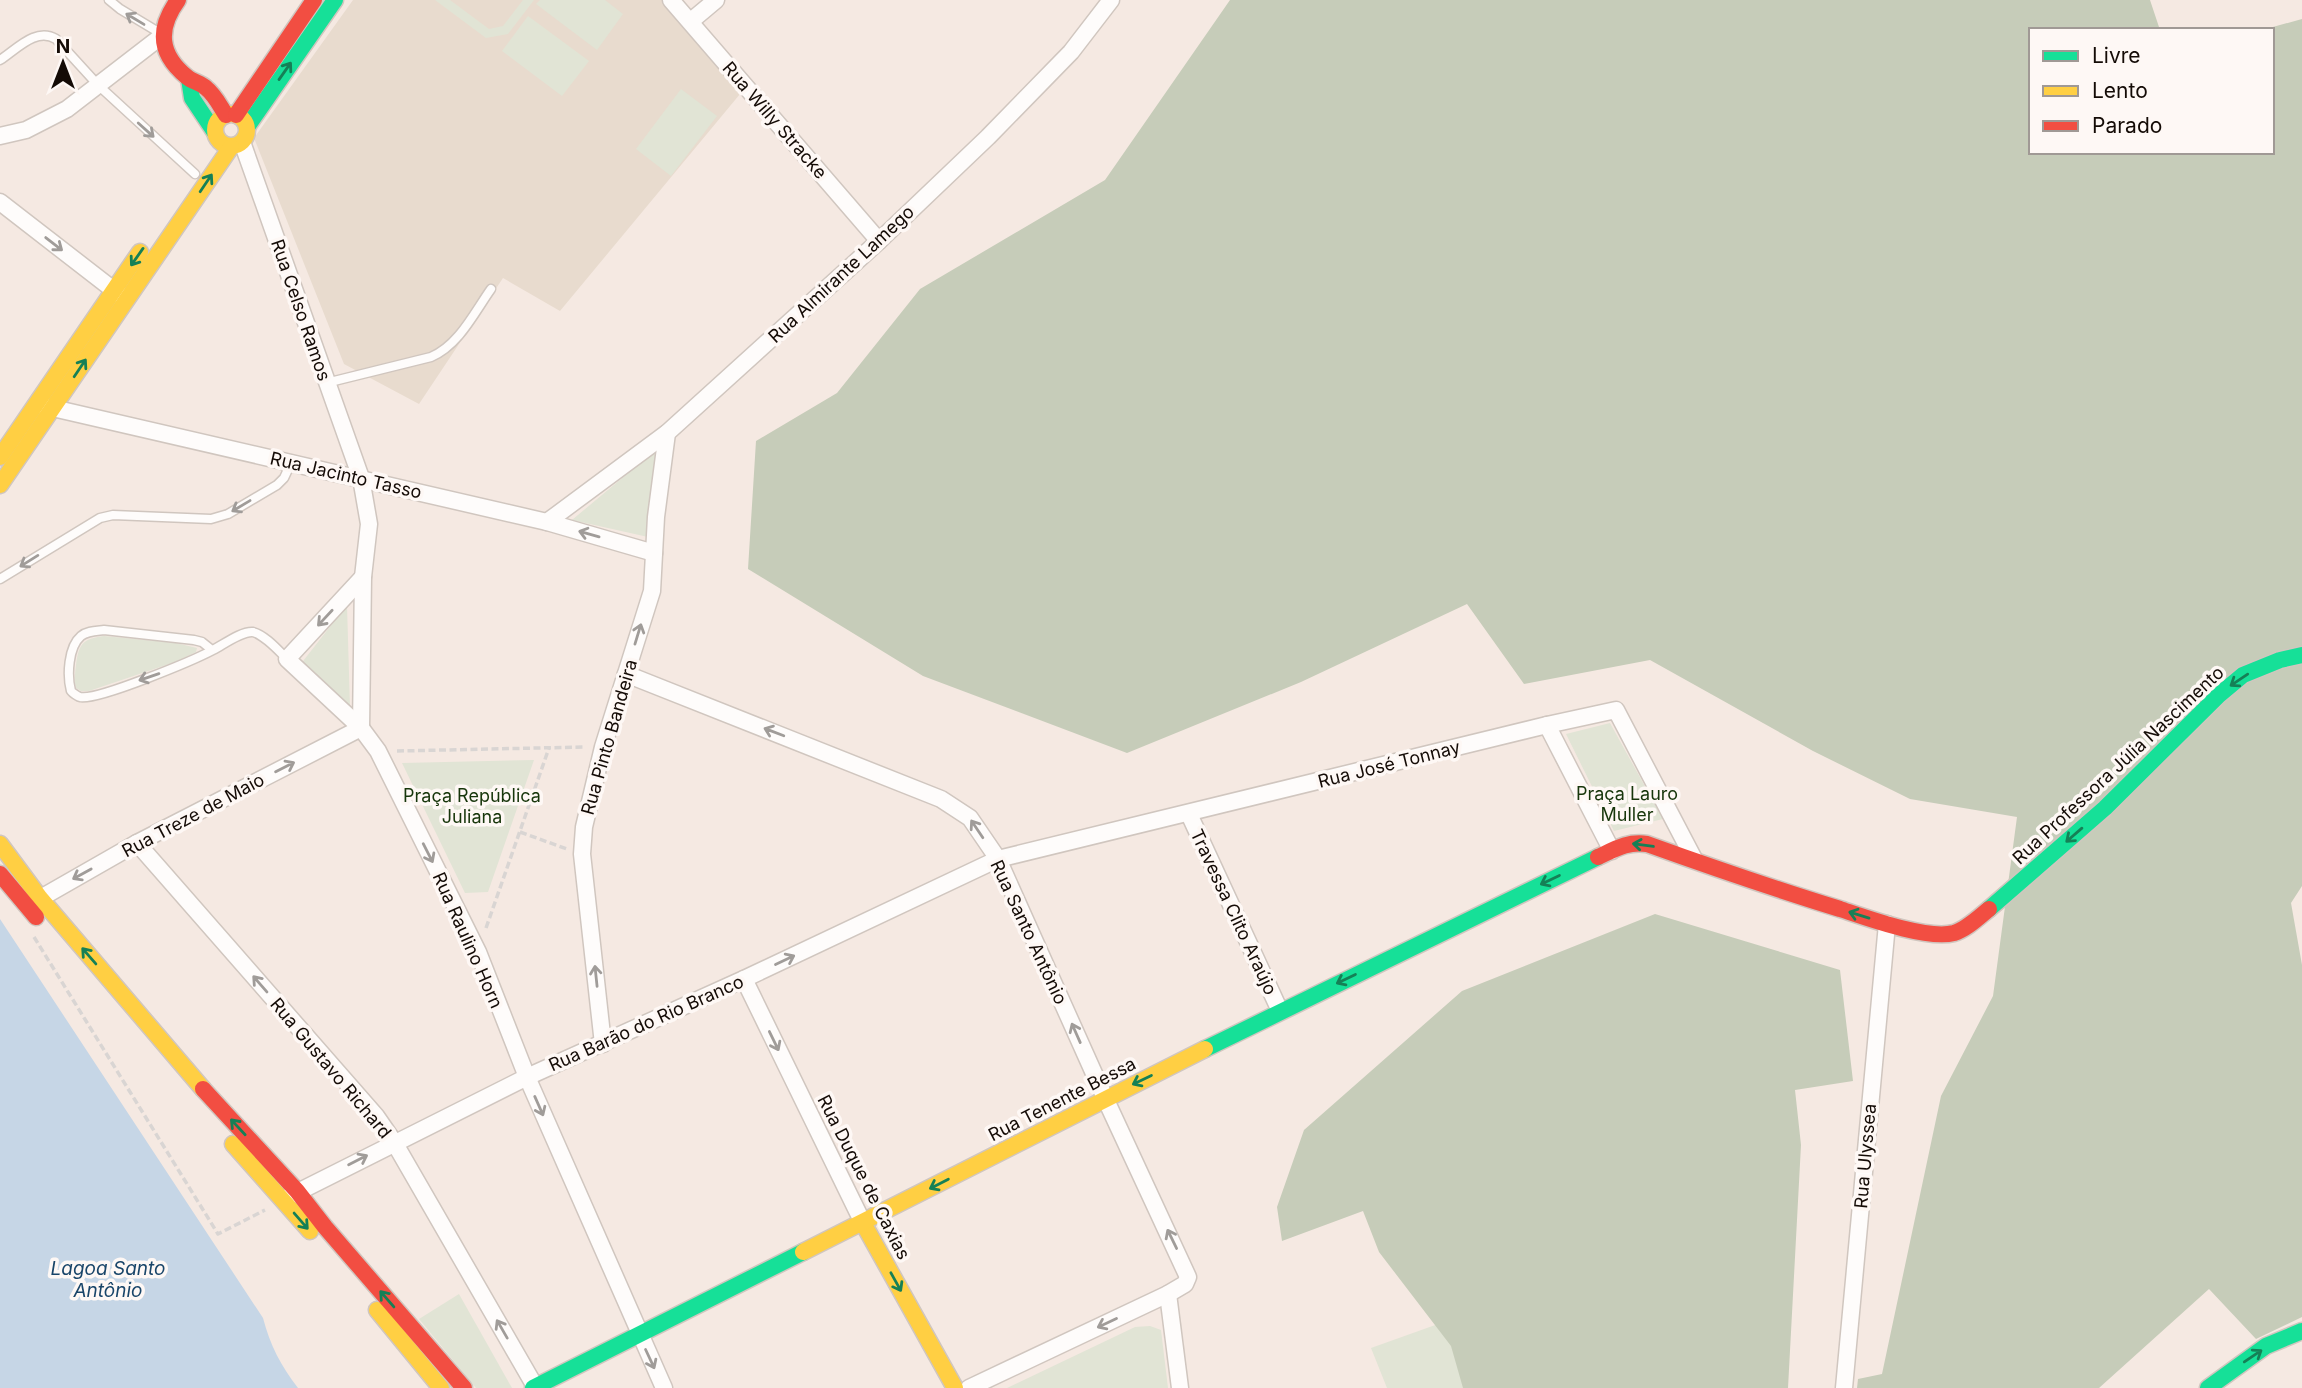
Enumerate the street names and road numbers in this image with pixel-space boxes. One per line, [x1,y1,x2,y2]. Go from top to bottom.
street label: Rua Willy Stracke [719,57,831,183]
street label: Rua Almirante Lamego [764,201,918,347]
street label: Rua Celso Ramos [267,236,335,384]
street label: Rua Jacinto Tasso [268,447,424,503]
street label: Rua Pinto Bandeira [577,657,641,817]
street label: Rua Professora Júlia Nascimento [2008,662,2228,868]
street label: Rua José Tonnay [1316,736,1462,792]
street label: Rua Treze de Maio [118,769,268,861]
street label: Travessa Clito Araújo [1186,826,1282,998]
street label: Rua Santo Antônio [986,857,1072,1007]
street label: Rua Raulino Horn [429,869,507,1011]
street label: Rua Barão do Rio Branco [545,970,747,1076]
street label: Rua Gustavo Richard [266,993,396,1143]
street label: Rua Tenente Bessa [985,1053,1139,1145]
street label: Rua Duque de Caxias [813,1091,915,1263]
street label: Rua Ulyssea [1850,1103,1880,1209]

